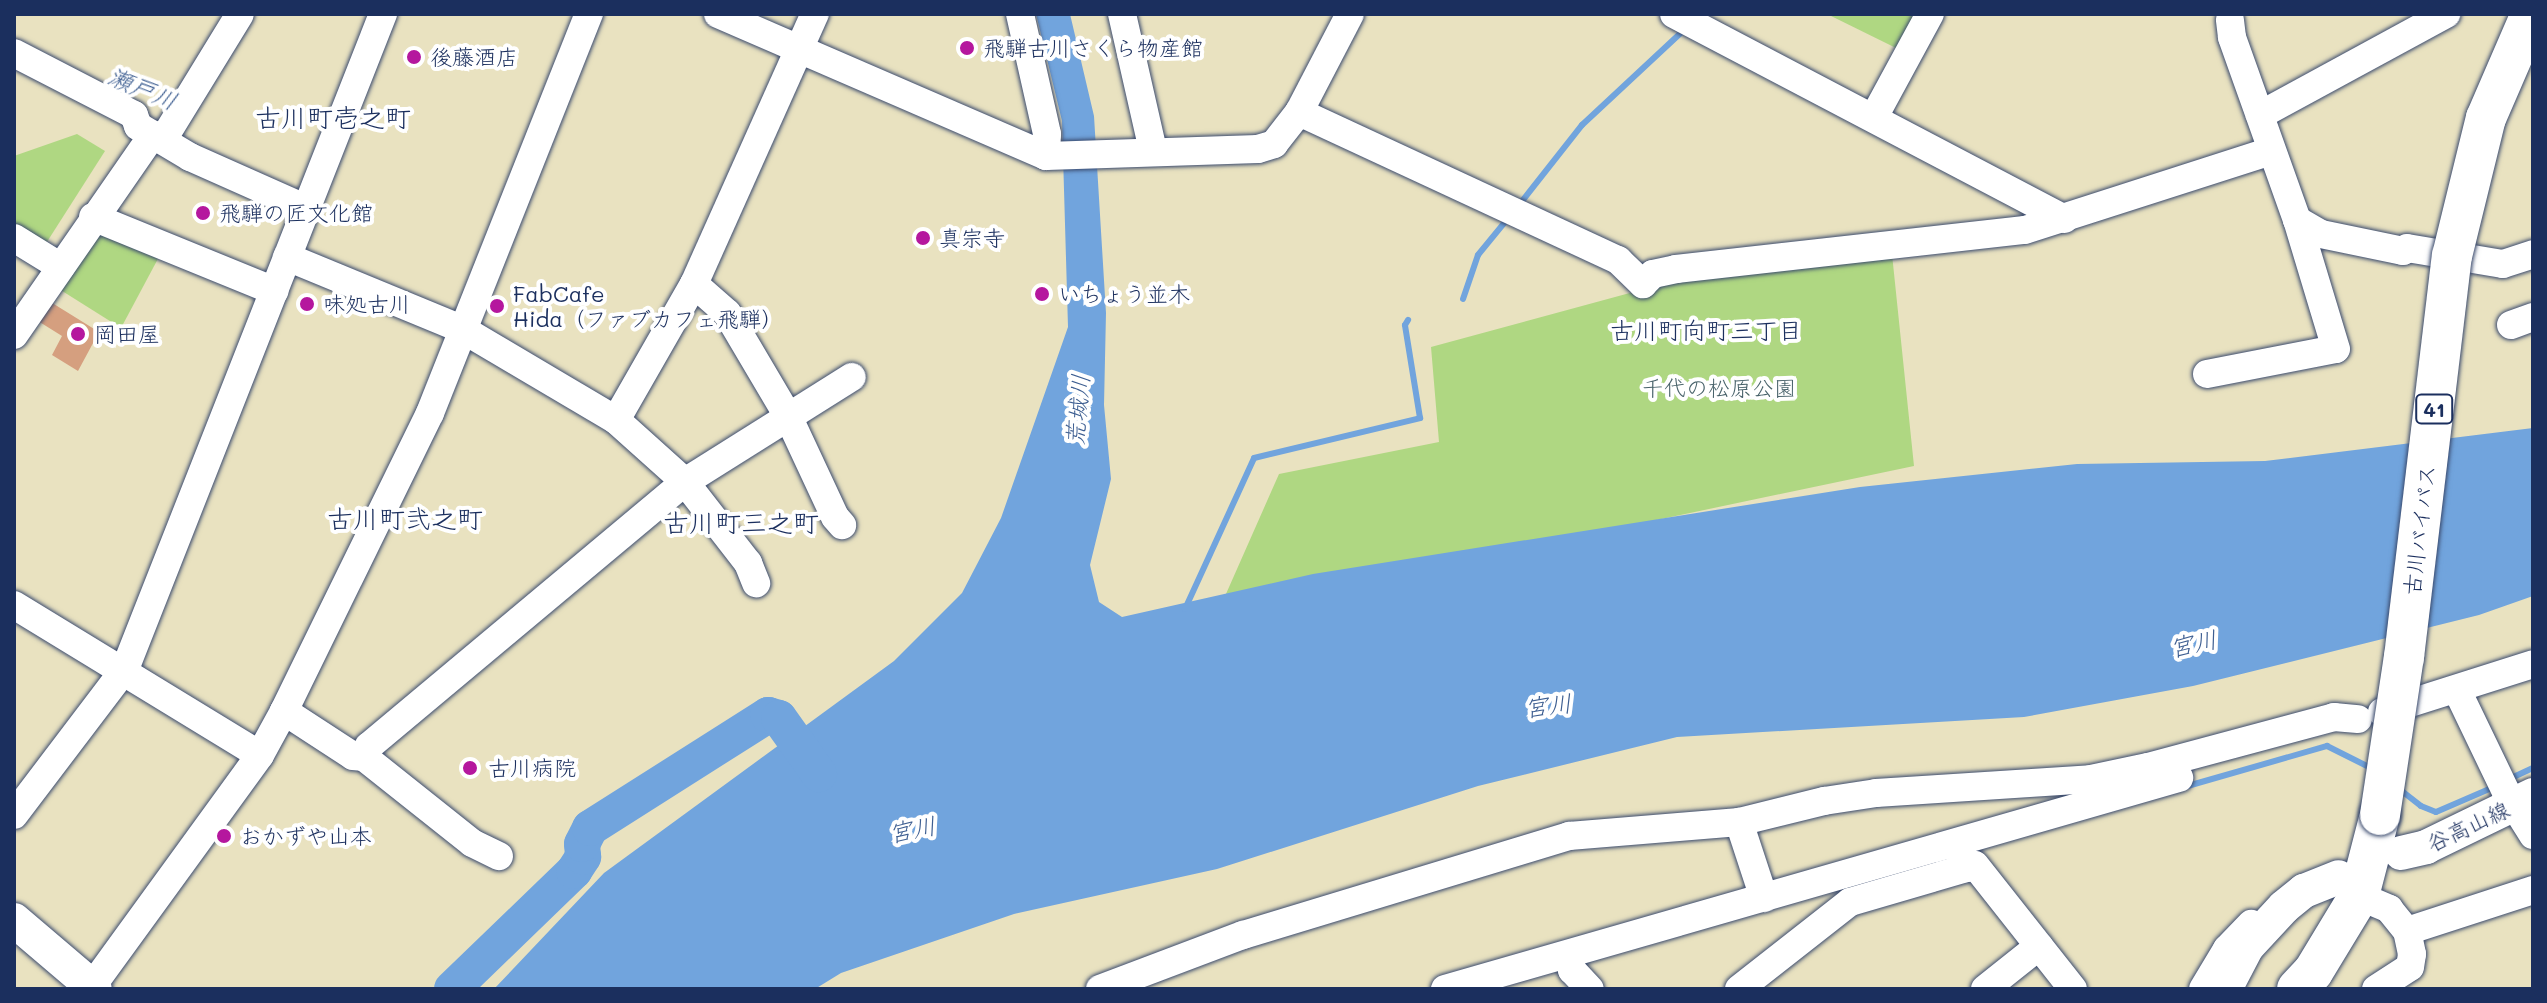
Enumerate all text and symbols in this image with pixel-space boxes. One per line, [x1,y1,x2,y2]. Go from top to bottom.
place label: 飛騨古川さくら物産館 [983,35,1203,61]
marker: 飛騨古川さくら物産館 [958,39,976,57]
place label: 後藤酒店 [430,44,518,70]
marker: 後藤酒店 [405,48,423,66]
water label: 瀬戸川 [104,61,182,115]
district label: 古川町壱之町 [255,102,411,134]
place label: 飛騨の匠文化館 [219,200,373,226]
marker: 飛騨の匠文化館 [194,204,212,222]
place label: 真宗寺 [939,225,1005,251]
marker: 真宗寺 [914,229,932,247]
place label: FabCafe Hida（ファブカフェ飛騨） [513,280,783,332]
place label: いちょう並木 [1058,281,1190,307]
marker: いちょう並木 [1033,285,1051,303]
place label: 味処古川 [323,291,411,317]
marker: 味処古川 [298,295,316,313]
marker: FabCafe Hida（ファブカフェ飛騨） [488,297,506,315]
district label: 古川町向町三丁目 [1610,316,1802,344]
place label: 岡田屋 [94,321,160,347]
marker: 岡田屋 [69,325,87,343]
water label: 荒城川 [1060,373,1094,447]
park label: 千代の松原公園 [1642,375,1796,401]
road number: 41 [2414,393,2454,425]
street label: 古川バイパス [2398,463,2440,597]
district label: 古川町弐之町 [327,503,483,535]
district label: 古川町三之町 [663,507,819,539]
water label: 宮川 [2167,624,2219,662]
water label: 宮川 [1522,688,1574,722]
place label: 古川病院 [488,755,576,781]
marker: 古川病院 [459,757,481,779]
street label: 谷高山線 [2423,795,2513,857]
water label: 宮川 [886,810,938,848]
place label: おかずや山本 [240,823,372,849]
marker: おかずや山本 [215,827,233,845]

